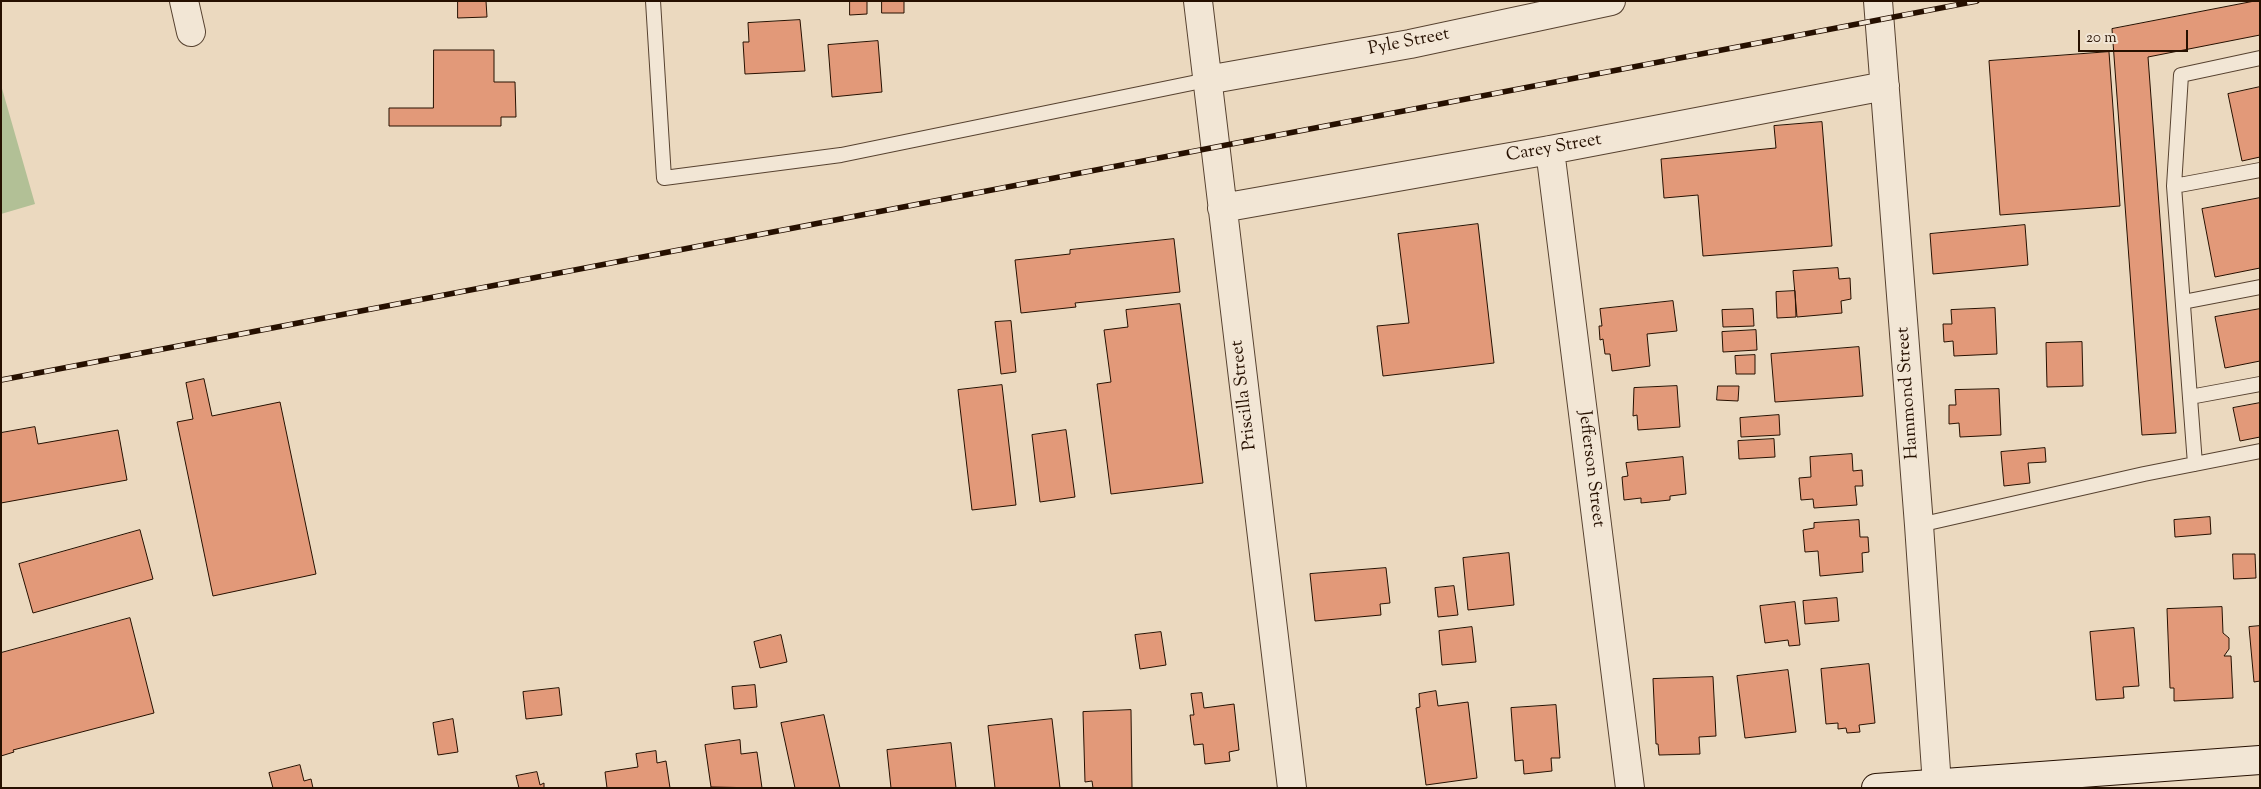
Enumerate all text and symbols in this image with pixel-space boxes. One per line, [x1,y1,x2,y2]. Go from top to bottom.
scale bar [2081,20,2191,52]
street label: Pyle Street [1367,25,1451,61]
text: 20 m [2086,28,2117,49]
street label: Carey Street [1505,130,1603,168]
street label: Hammond Street [1894,326,1924,460]
street label: Priscilla Street [1228,339,1262,451]
street label: Jefferson Street [1572,410,1608,528]

